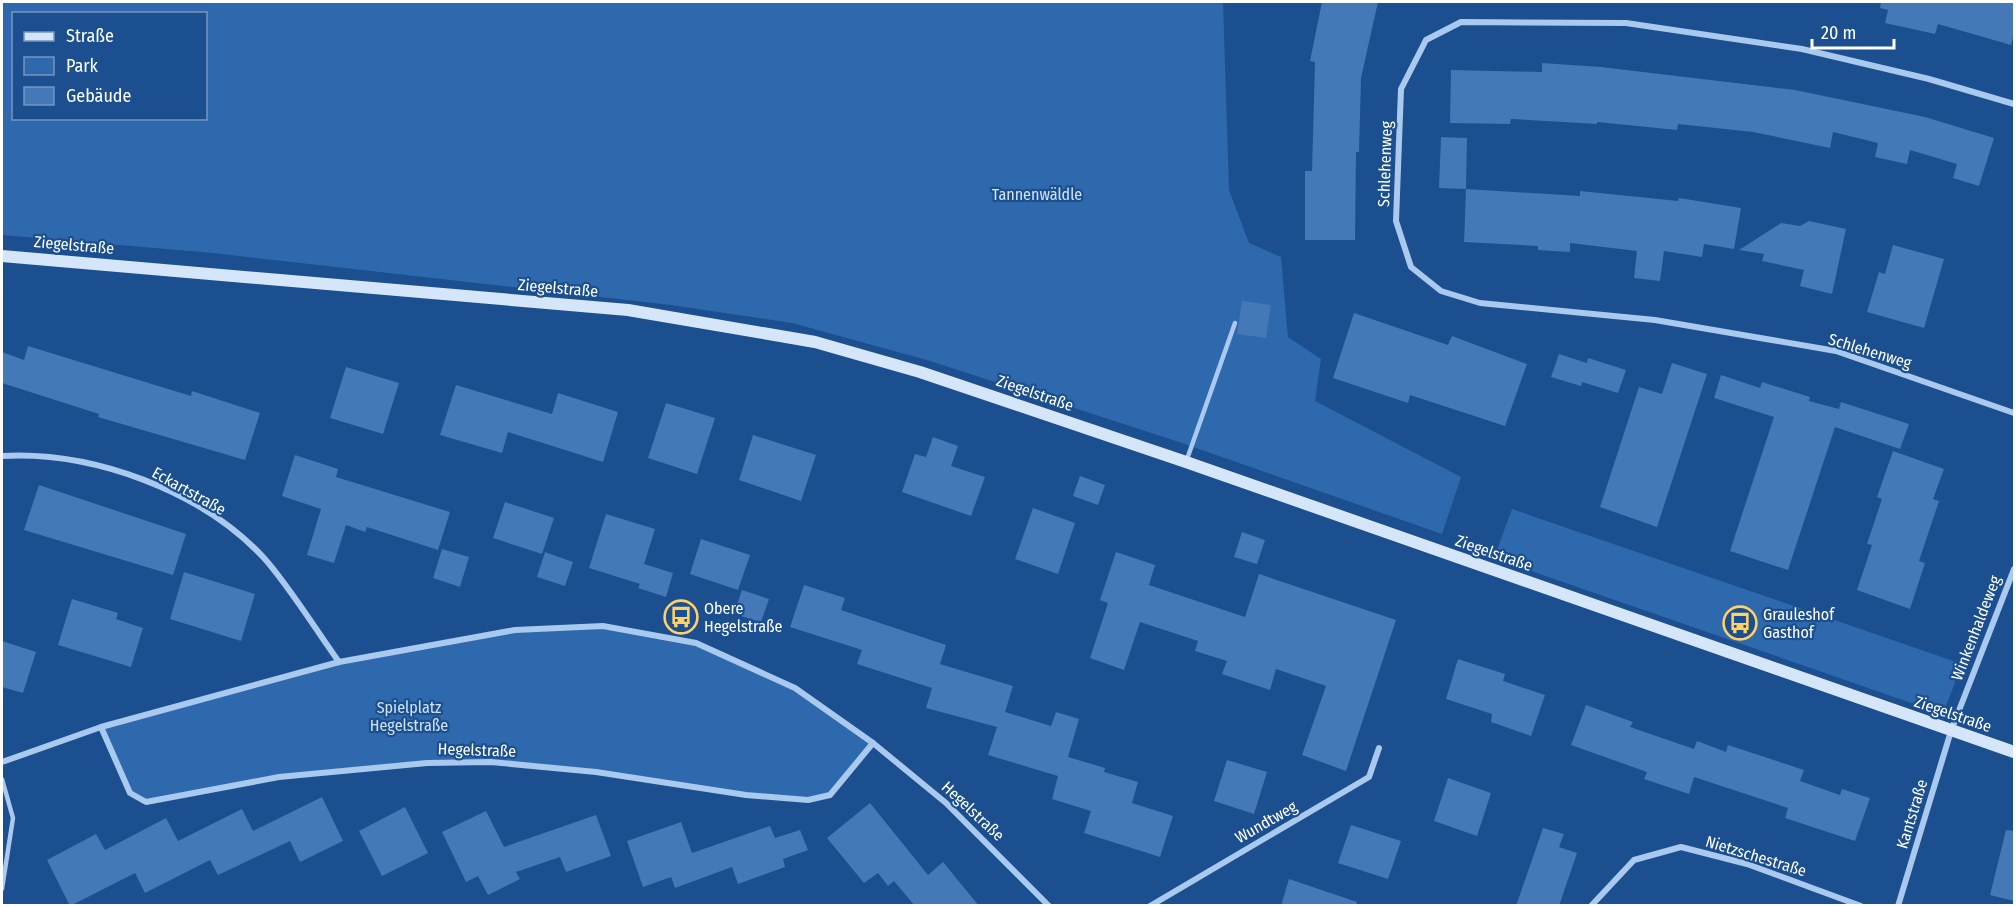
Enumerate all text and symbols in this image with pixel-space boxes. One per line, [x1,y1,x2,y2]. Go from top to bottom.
legend [12,12,207,120]
scale bar [1812,12,1894,50]
text: 20 m [1821,22,1856,44]
text: Straße [66,25,114,47]
text: Park [66,55,99,77]
text: Gebäude [66,85,132,107]
street label: Schlehenweg [1374,120,1396,207]
park label: Tannenwäldle [992,185,1082,204]
street label: Ziegelstraße [33,232,115,258]
street label: Ziegelstraße [517,275,599,301]
street label: Schlehenweg [1826,329,1914,373]
street label: Ziegelstraße [994,371,1076,415]
street label: Eckartstraße [149,463,229,519]
street label: Ziegelstraße [1453,531,1535,575]
street label: Winkenhaldeweg [1947,572,2005,683]
bus stop icon: Obere Hegelstraße [663,599,699,635]
place label: Obere Hegelstraße [704,599,783,636]
bus stop icon: Grauleshof Gasthof [1722,605,1758,641]
place label: Grauleshof Gasthof [1763,605,1835,642]
street label: Ziegelstraße [1912,692,1994,736]
park label: Spielplatz Hegelstraße [370,698,448,735]
street label: Hegelstraße [437,739,517,761]
street label: Hegelstraße [938,777,1008,845]
street label: Kantstraße [1892,777,1932,851]
street label: Wundtweg [1232,796,1301,847]
street label: Nietzschestraße [1703,832,1809,880]

